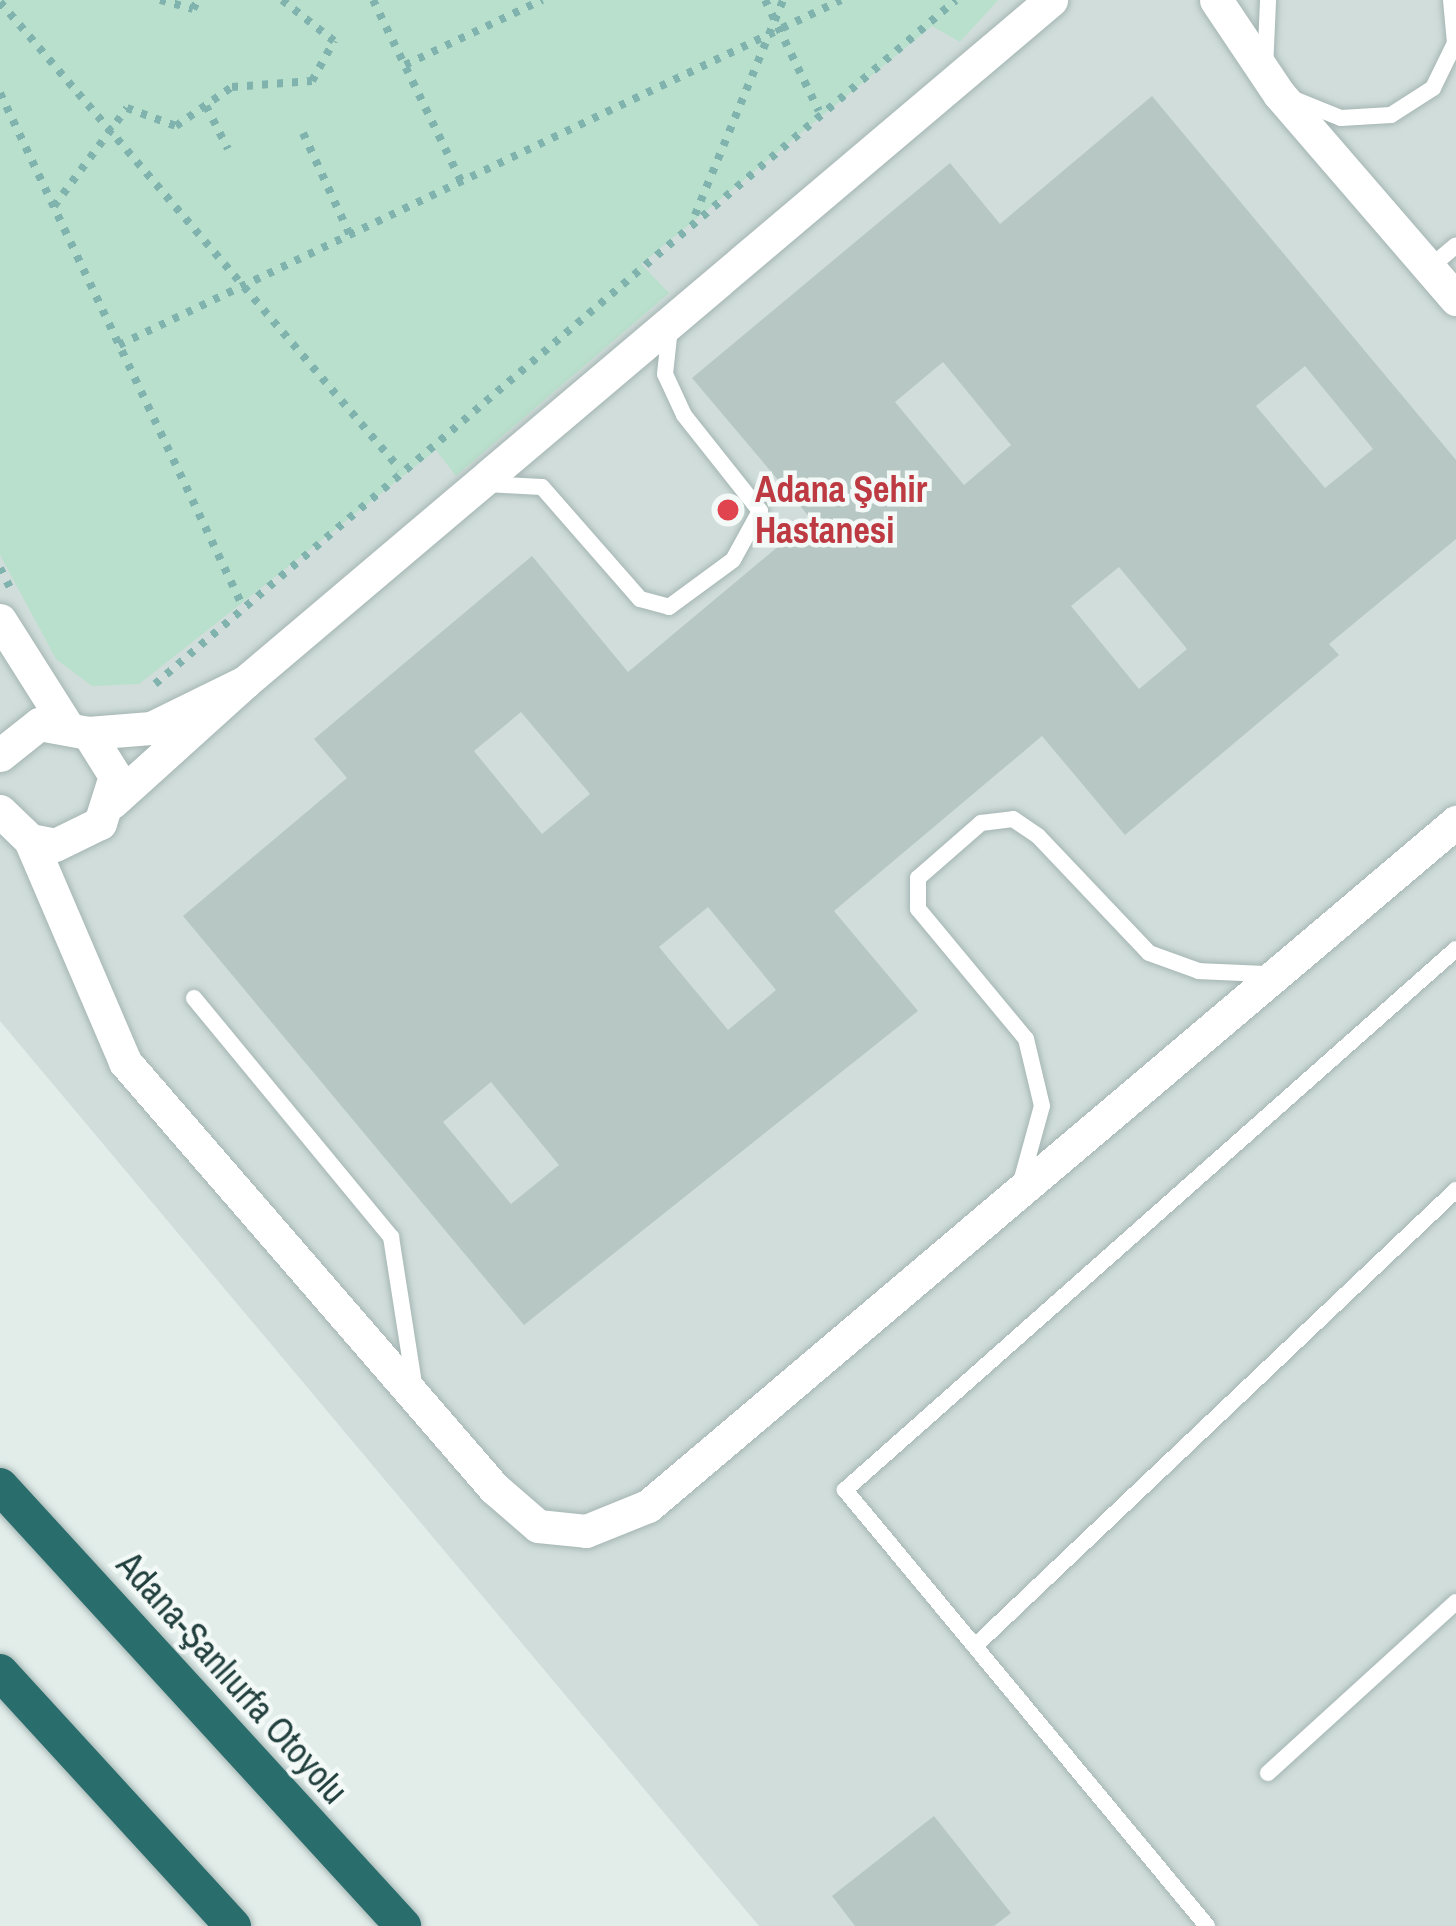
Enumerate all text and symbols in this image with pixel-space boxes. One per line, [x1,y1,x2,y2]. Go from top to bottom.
place label: Adana Şehir Hastanesi [755,467,927,552]
marker: Adana Şehir Hastanesi [712,494,744,526]
street label: Adana-Şanlıurfa Otoyolu [108,1543,356,1813]

